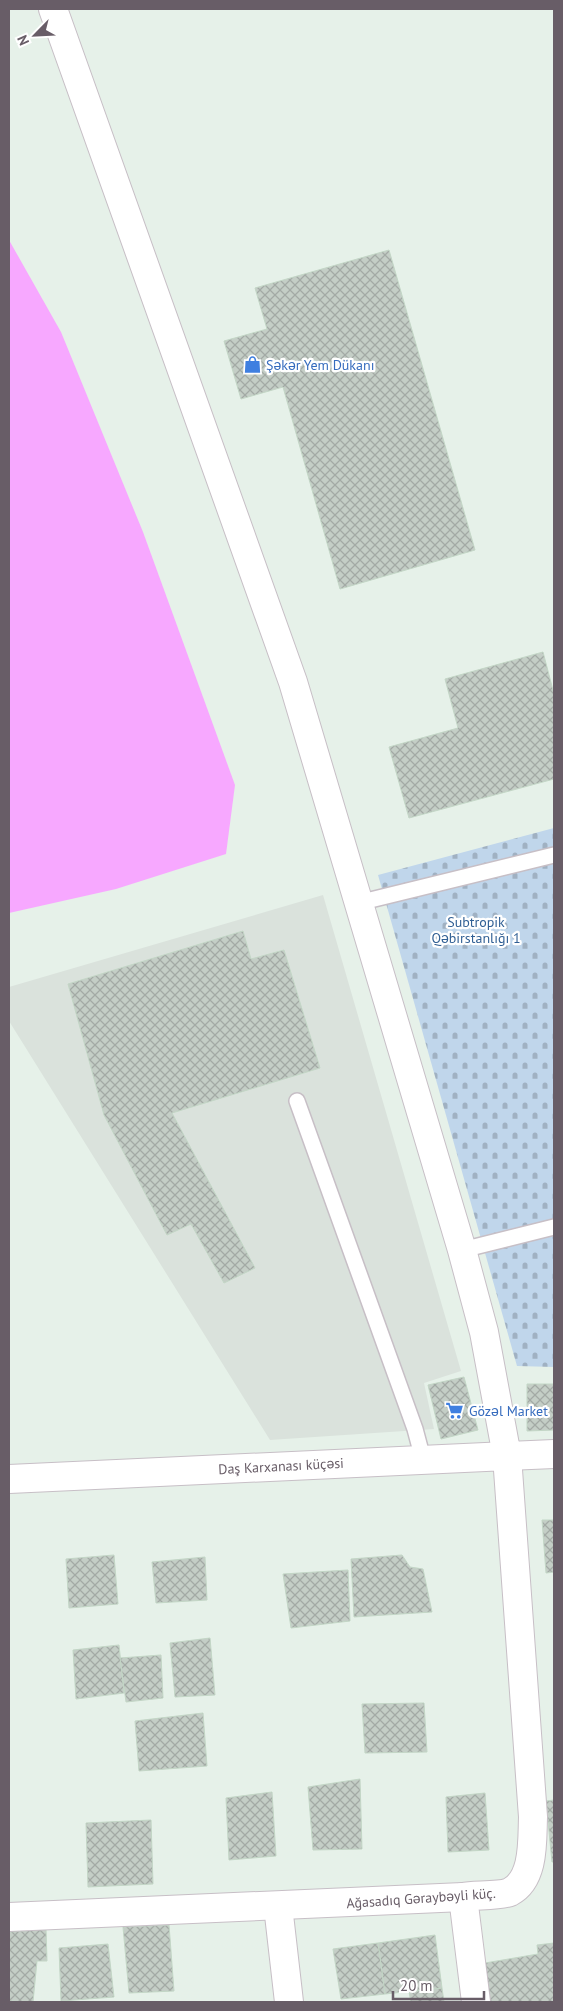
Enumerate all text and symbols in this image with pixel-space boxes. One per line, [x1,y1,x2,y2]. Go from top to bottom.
north arrow [10,10,60,60]
text: N [13,32,33,48]
shop icon: Şəkər Yem Dükanı [242,355,262,375]
place label: Şəkər Yem Dükanı [266,356,374,374]
park label: Subtropik Qəbirstanlığı 1 [431,913,521,947]
supermarket icon: Gözəl Market [445,1401,465,1421]
place label: Gözəl Market [469,1402,548,1420]
street label: Daş Karxanası küçəsi [218,1454,344,1478]
street label: Ağasadıq Gəraybəyli küç. [346,1884,496,1912]
scale bar [393,1968,484,2000]
text: 20 m [400,1976,433,1995]

